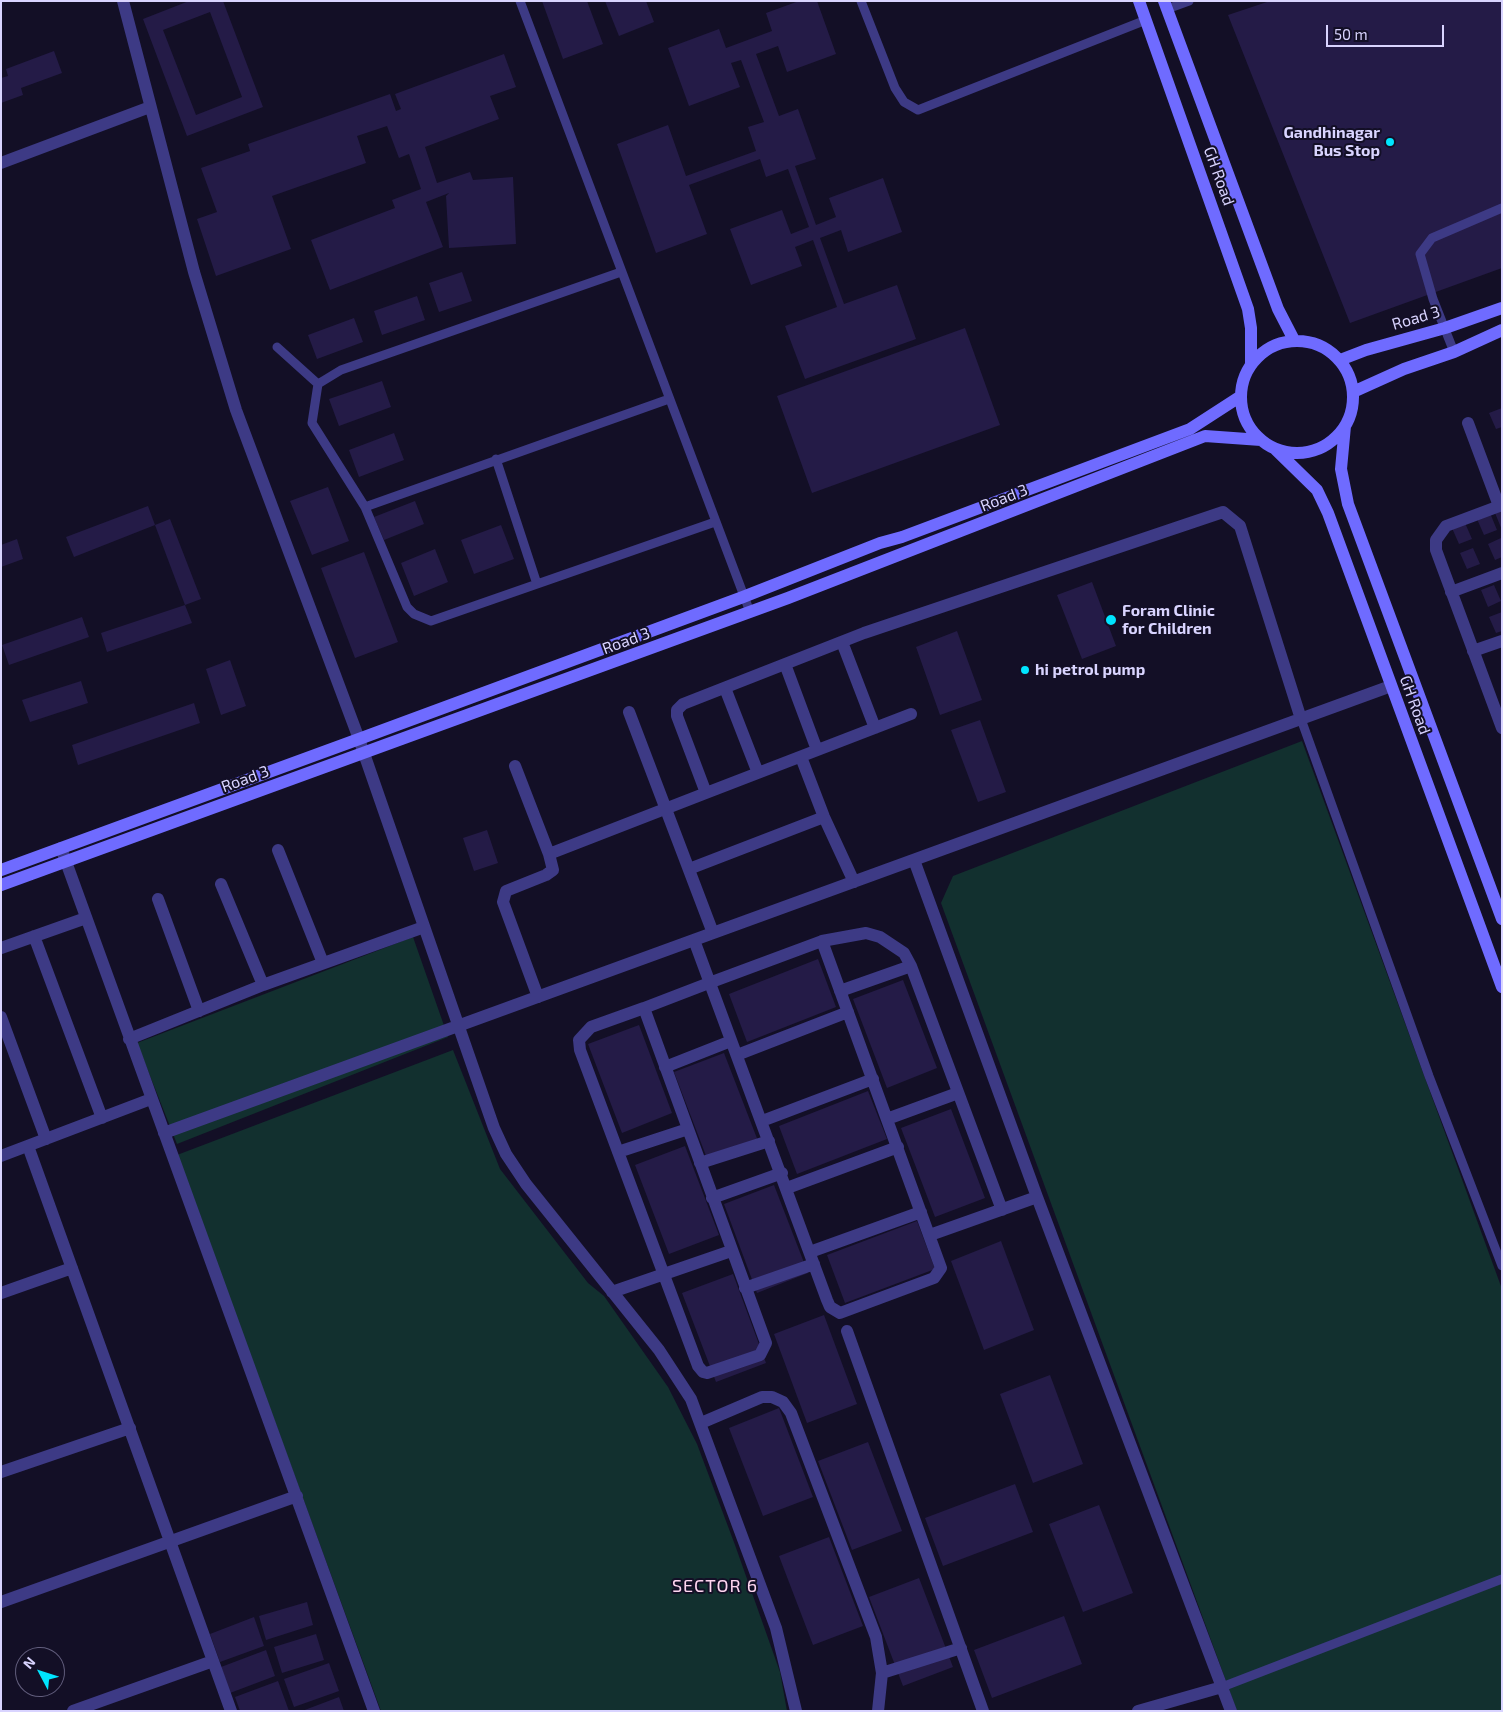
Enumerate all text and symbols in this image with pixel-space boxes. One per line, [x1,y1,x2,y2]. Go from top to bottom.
scale bar [1328,15,1446,47]
text: 50 m [1334,25,1368,43]
place label: Gandhinagar Bus Stop [1283,123,1380,161]
marker: Gandhinagar Bus Stop [1384,136,1396,148]
street label: GH Road [1200,144,1238,208]
street label: Road 3 [1390,302,1442,334]
street label: Road 3 [978,480,1030,516]
place label: Foram Clinic for Children [1122,601,1215,639]
marker: Foram Clinic for Children [1104,613,1118,627]
street label: Road 3 [600,624,652,658]
place label: hi petrol pump [1035,660,1145,680]
marker: hi petrol pump [1019,664,1031,676]
street label: GH Road [1396,673,1434,737]
street label: Road 3 [219,762,271,796]
district label: SECTOR 6 [671,1575,759,1597]
north arrow [15,1647,65,1697]
text: N [19,1653,39,1672]

